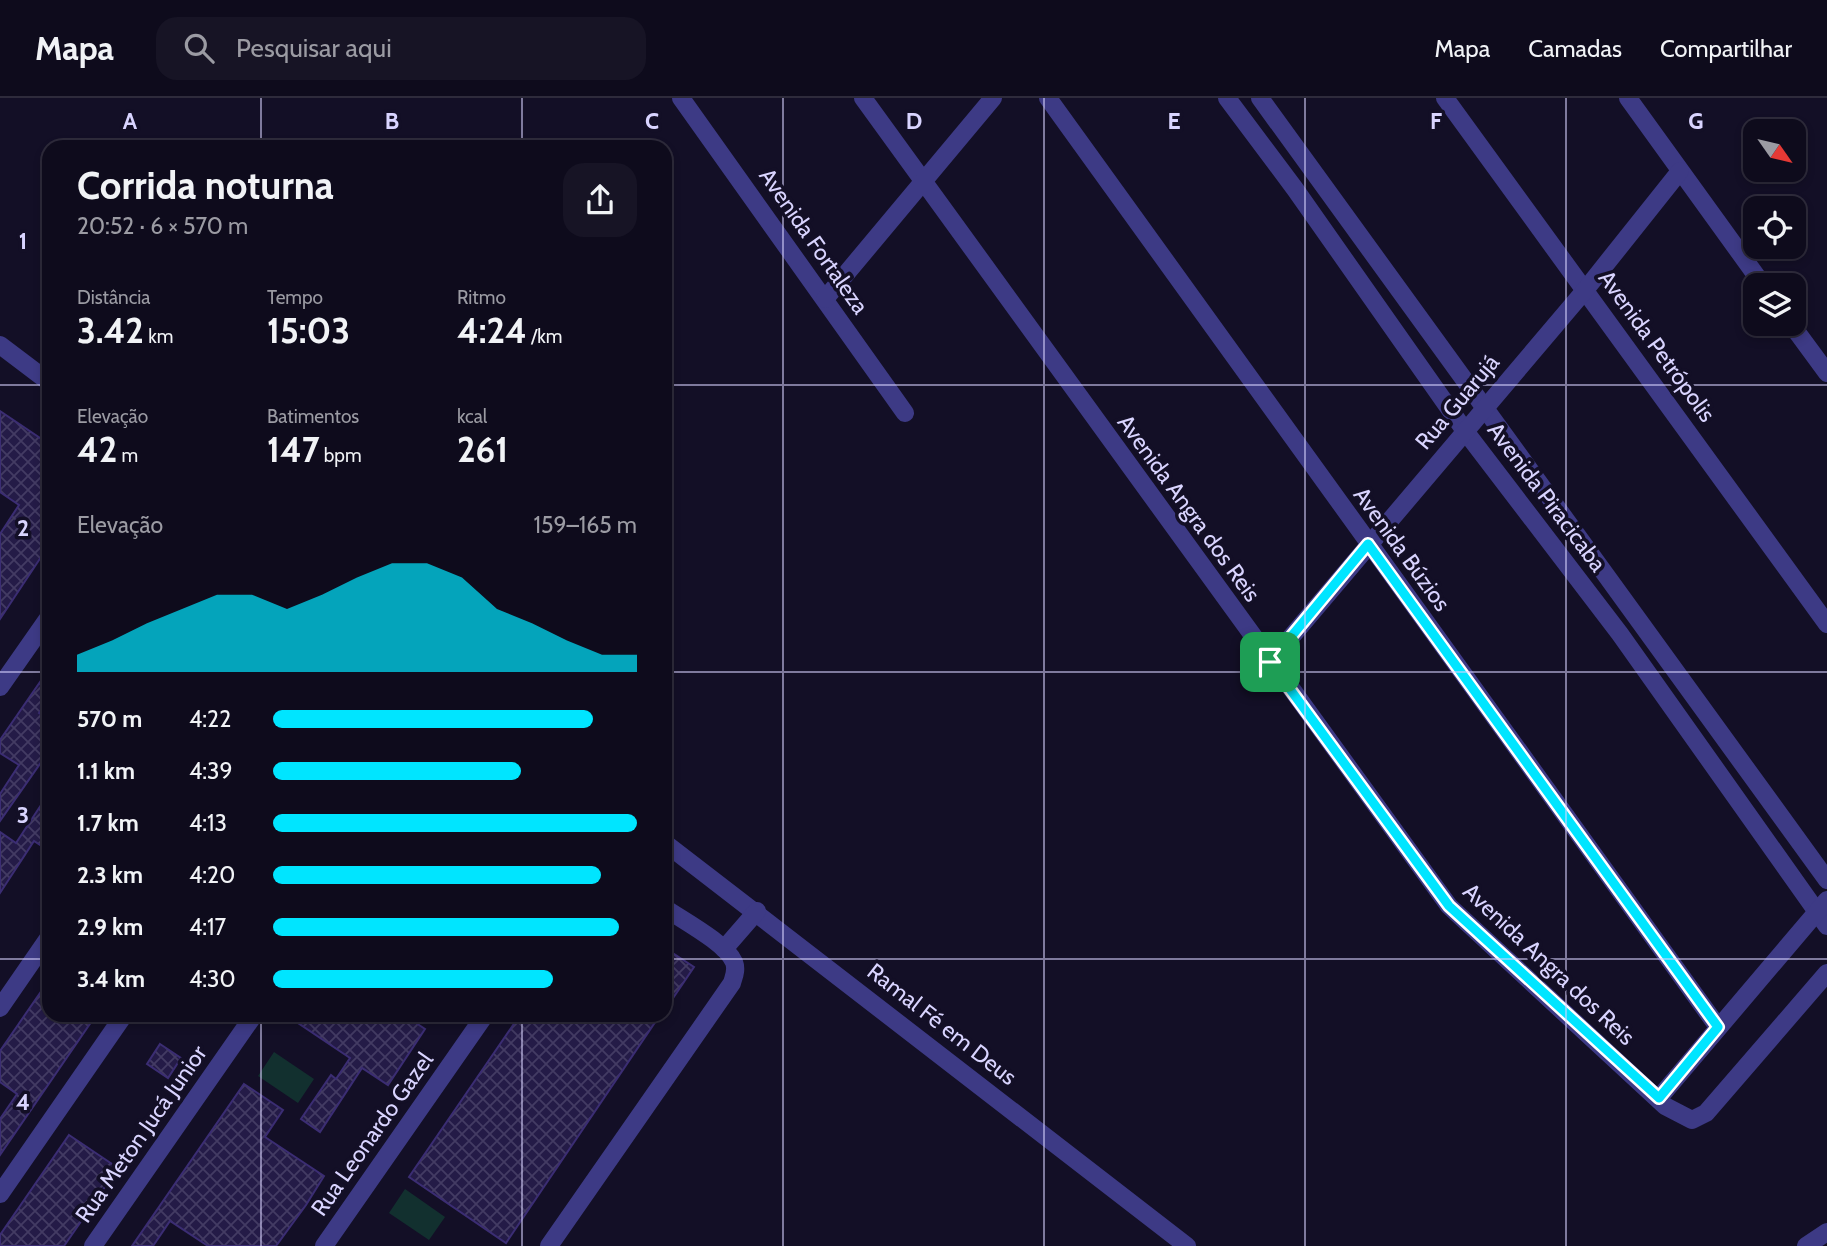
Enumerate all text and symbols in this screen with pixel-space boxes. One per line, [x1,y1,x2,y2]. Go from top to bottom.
search box [156,17,646,80]
text: Mapa [35,28,114,68]
icon: search [180,29,218,67]
text: Pesquisar aqui [236,32,392,64]
text: Mapa [1434,34,1490,63]
text: Camadas [1528,34,1622,63]
text: Compartilhar [1660,34,1792,63]
text: A [123,107,138,135]
text: B [385,107,399,135]
text: C [645,107,659,135]
text: D [906,107,922,135]
text: E [1167,107,1181,135]
text: F [1430,107,1442,135]
text: G [1688,107,1704,135]
north arrow [1743,119,1806,182]
map controls [1743,119,1806,336]
text: Corrida noturna [77,162,334,209]
button: share [563,163,637,237]
street label: Avenida Fortaleza [753,163,875,319]
button: locate [1743,196,1806,259]
text: 20:52 · 6 × 570 m [77,212,248,240]
text: 1 [19,227,27,255]
street label: Avenida Petrópolis [1593,265,1721,427]
button: layers [1743,273,1806,336]
text: Distância [77,286,151,309]
text: Tempo [267,286,323,309]
text: Ritmo [457,286,506,309]
text: 3.42 [77,309,144,352]
text: 15:03 [267,309,350,352]
text: 4:24 [457,309,527,352]
text: km [144,325,173,348]
text: /km [527,325,562,348]
street label: Rua Guarujá [1409,349,1505,455]
text: Elevação [77,405,148,428]
text: Batimentos [267,405,359,428]
text: kcal [457,405,487,428]
street label: Avenida Angra dos Reis [1112,409,1266,607]
street label: Avenida Piracicaba [1482,417,1612,577]
text: 42 [77,428,117,471]
text: 147 [267,428,320,471]
text: 261 [457,428,508,471]
text: m [117,444,138,467]
text: bpm [320,444,362,467]
street label: Avenida Búzios [1348,482,1456,616]
text: Elevação [77,511,163,539]
text: 159–165 m [533,511,637,539]
text: 2 [17,514,29,542]
pin [1240,632,1300,692]
icon: arrive [1251,643,1289,681]
text: 570 m [77,705,142,733]
text: 4:22 [189,705,231,733]
text: 1.1 km [77,757,135,785]
text: 4:39 [189,757,233,785]
text: 3 [17,801,29,829]
text: 1.7 km [77,809,139,837]
text: 4:13 [189,809,227,837]
text: 2.3 km [77,861,143,889]
text: 4:20 [189,861,235,889]
street label: Avenida Angra dos Reis [1457,877,1641,1051]
text: 2.9 km [77,913,143,941]
text: 4:17 [189,913,226,941]
street label: Ramal Fé em Deus [862,957,1022,1091]
text: 3.4 km [77,965,145,993]
text: 4:30 [189,965,236,993]
street label: Rua Meton Jucá Junior [69,1039,213,1228]
street label: Rua Leonardo Gazel [305,1046,439,1221]
text: 4 [16,1088,30,1116]

